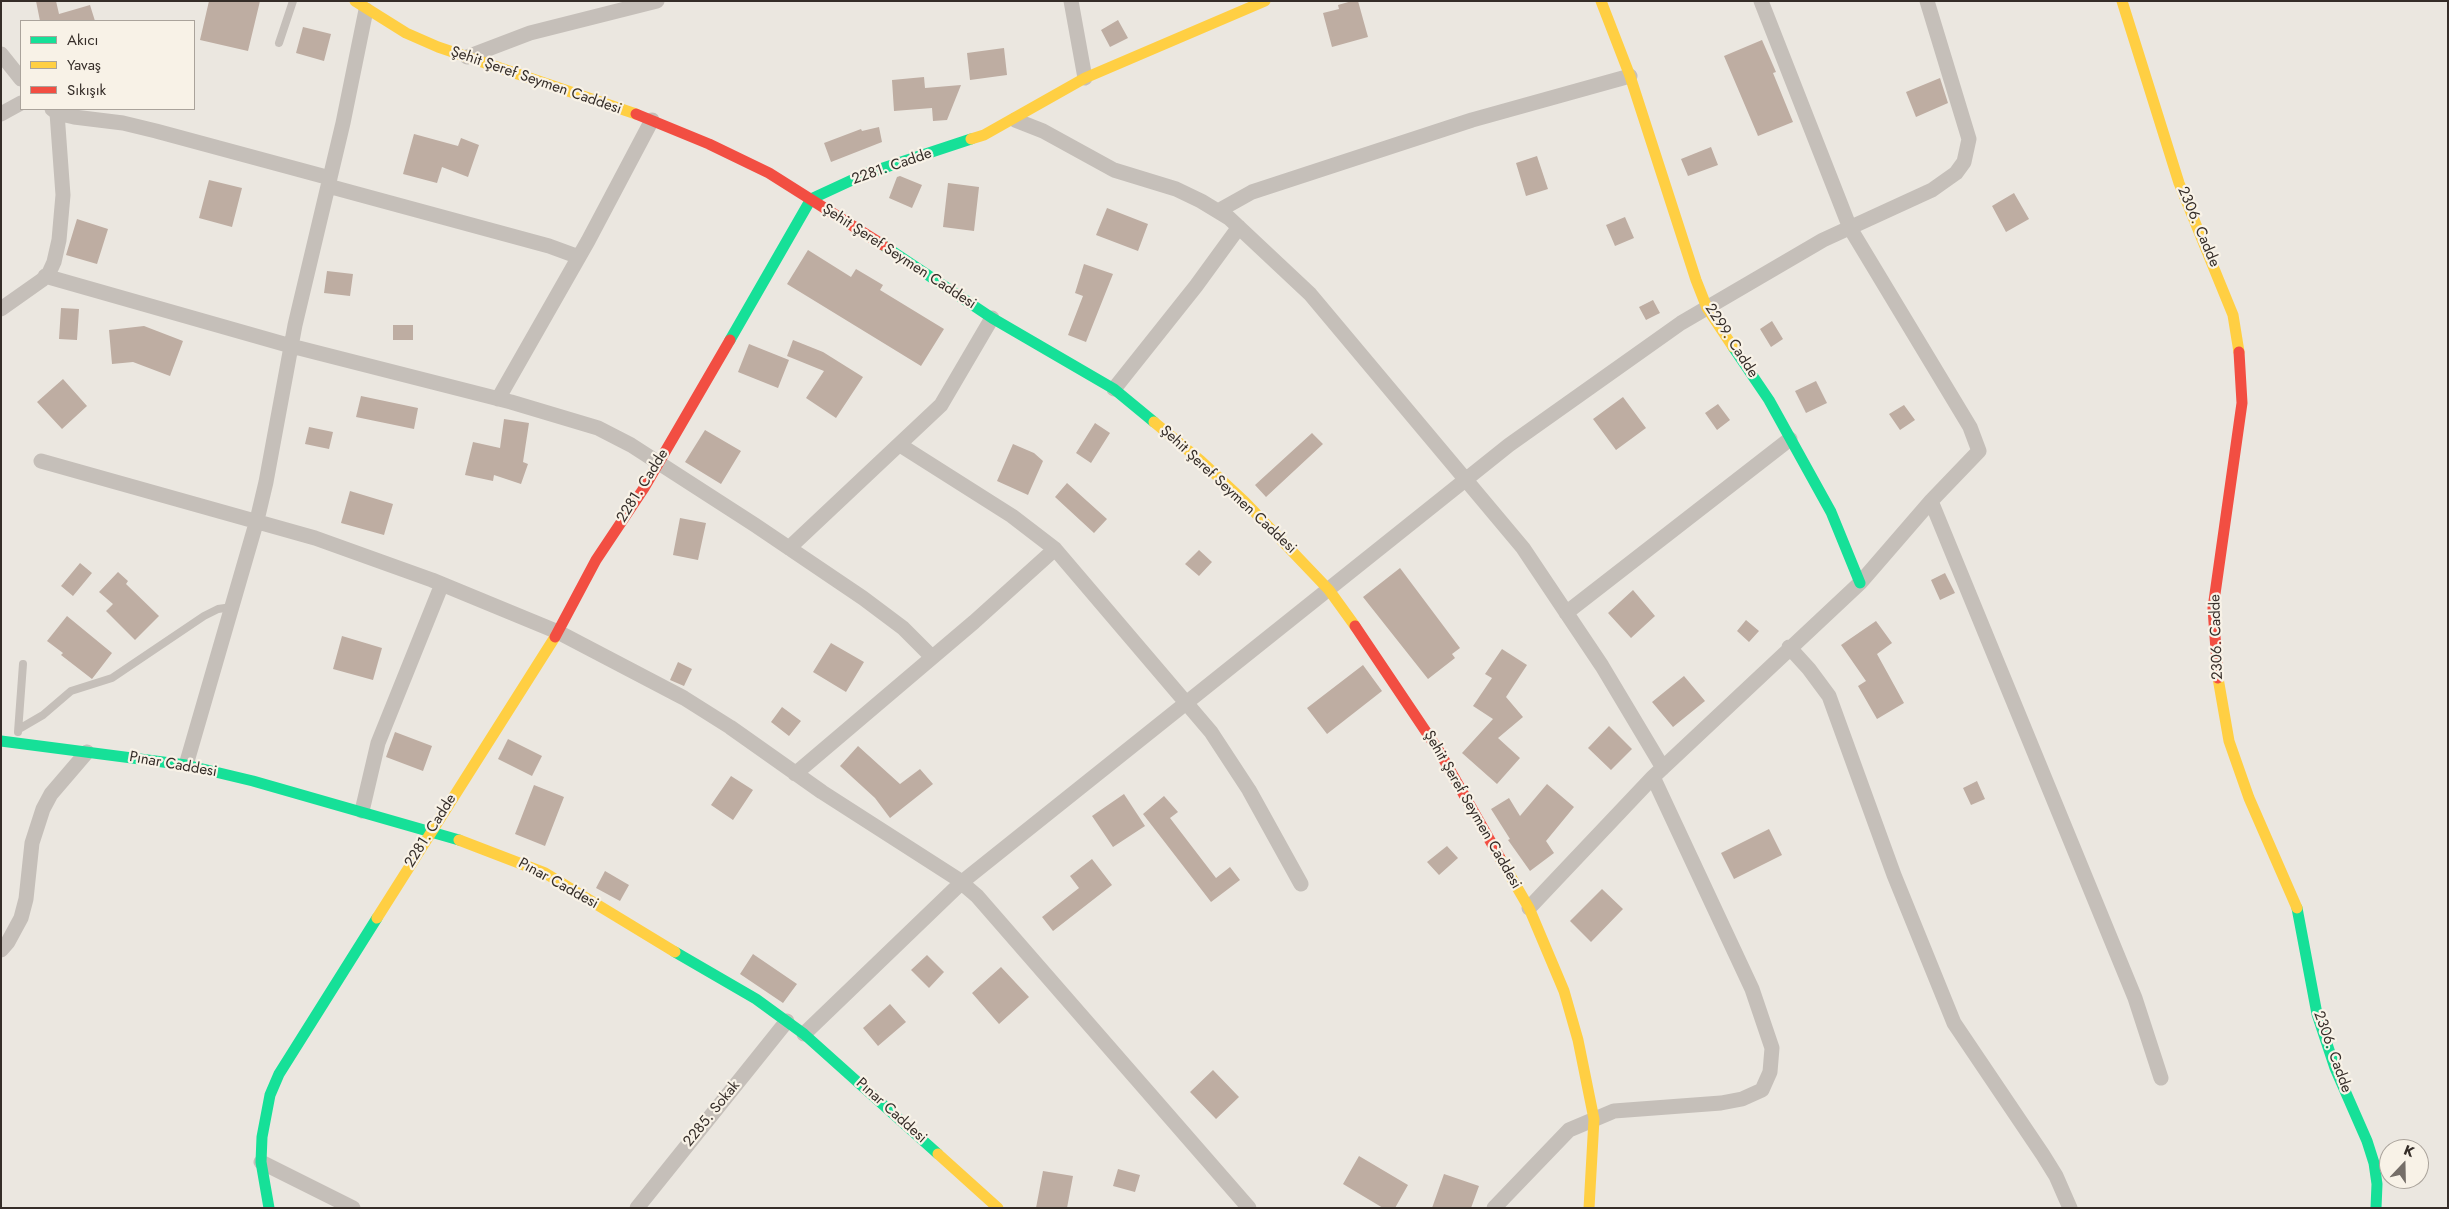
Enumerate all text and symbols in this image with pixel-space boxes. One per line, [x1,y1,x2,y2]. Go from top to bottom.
legend [20,20,195,110]
text: Akıcı [67,29,98,51]
street label: Şehit Şeref Seymen Caddesi [448,43,624,119]
text: Yavaş [67,54,101,76]
text: Sıkışık [67,79,106,101]
street label: 2281. Cadde [850,145,934,189]
street label: 2306. Cadde [2173,184,2223,270]
street label: Şehit Şeref Seymen Caddesi [819,201,979,313]
street label: 2299. Cadde [1700,301,1762,381]
street label: Şehit Şeref Seymen Caddesi [1156,422,1300,558]
street label: 2281. Cadde [613,446,673,526]
street label: 2306. Cadde [2207,594,2227,680]
street label: Şehit Şeref Seymen Caddesi [1419,728,1525,892]
street label: Pınar Caddesi [128,748,218,782]
street label: 2281. Cadde [401,791,461,871]
street label: Pınar Caddesi [515,855,601,913]
street label: 2306. Cadde [2309,1009,2355,1095]
street label: Pınar Caddesi [852,1075,930,1147]
street label: 2285. Sokak [680,1077,744,1151]
north arrow [2379,1139,2429,1189]
text: K [2401,1140,2417,1162]

